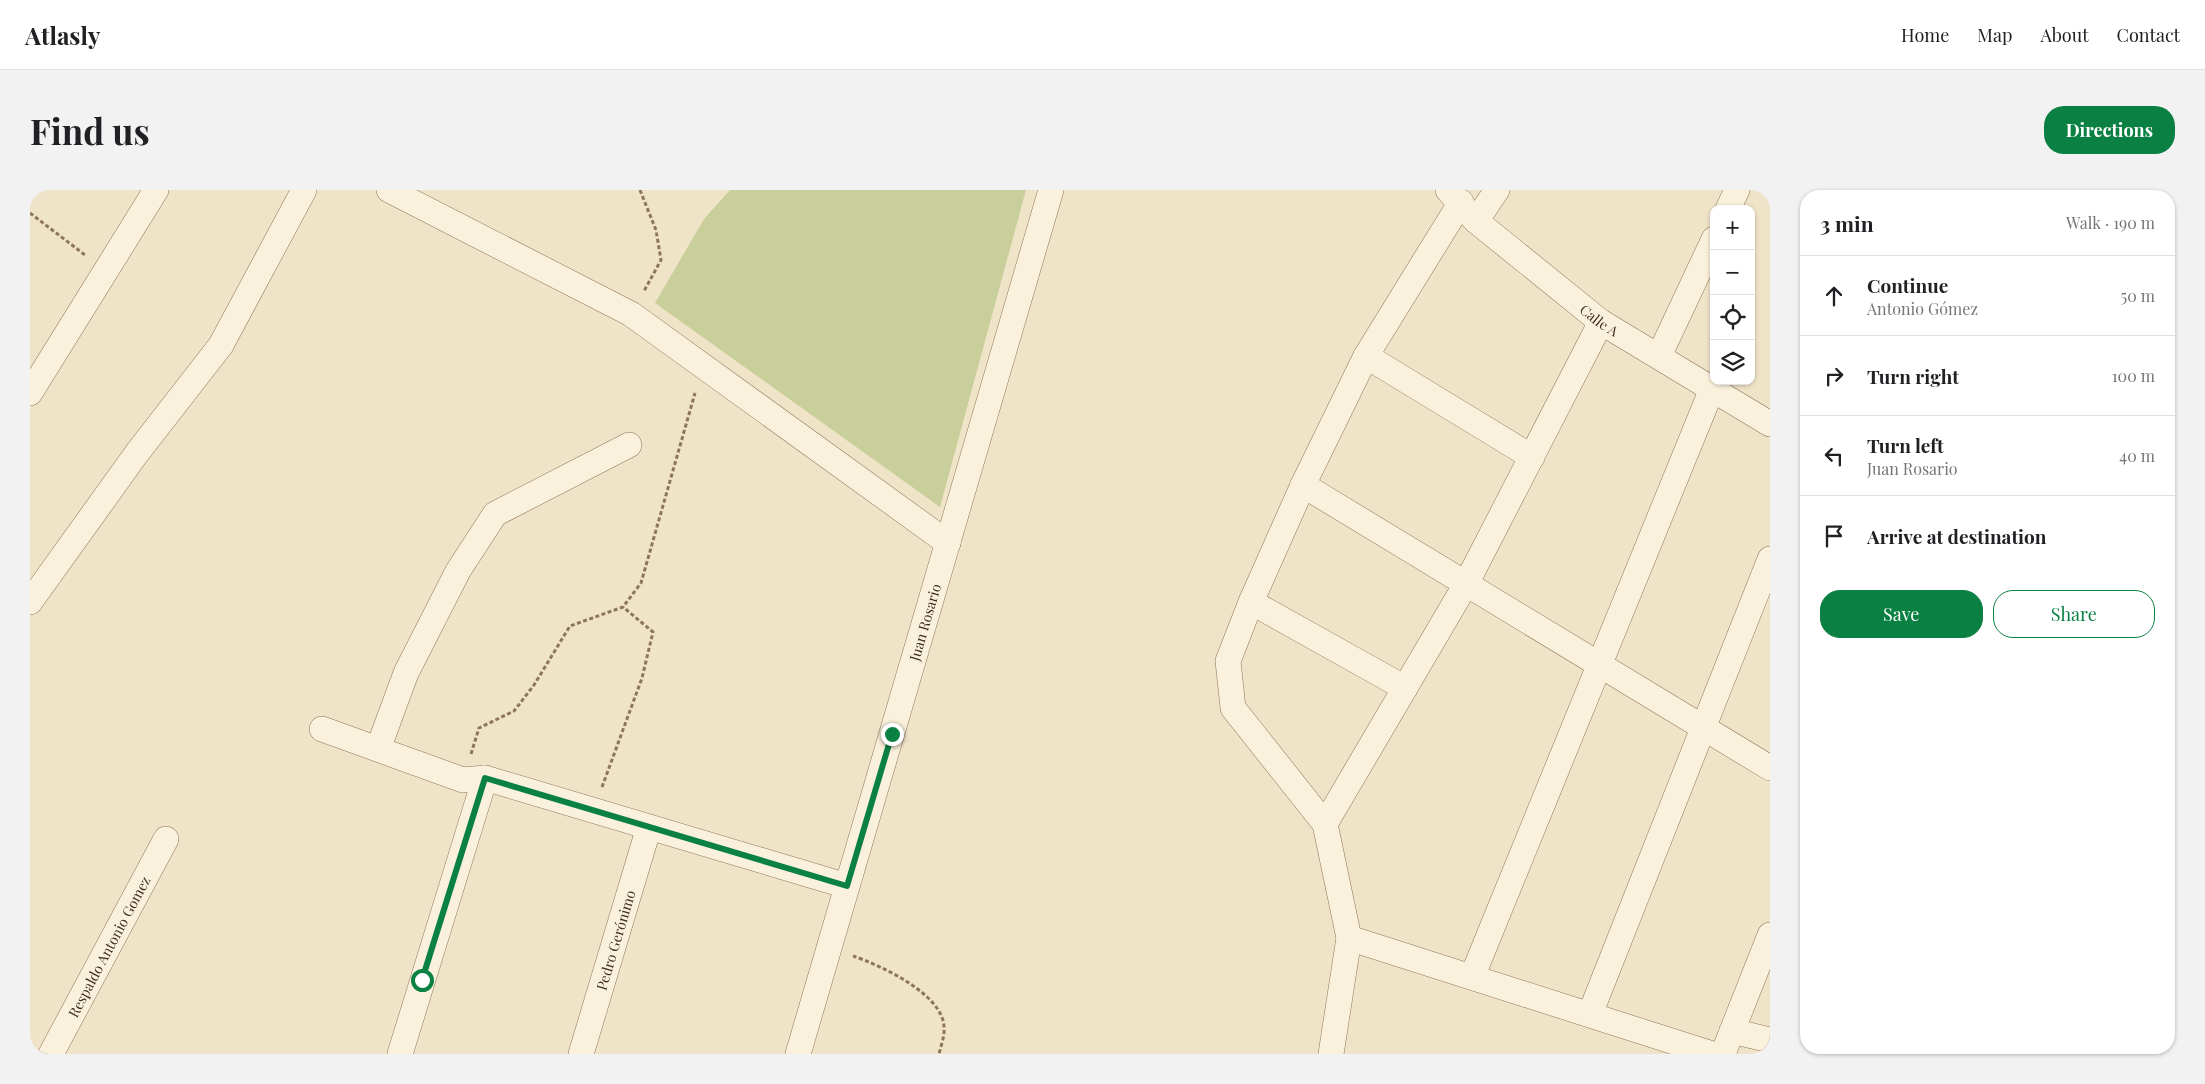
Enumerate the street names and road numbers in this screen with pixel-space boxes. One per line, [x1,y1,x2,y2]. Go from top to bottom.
street label: Calle A [1576,299,1623,340]
street label: Juan Rosario [904,581,945,664]
street label: Respaldo Antonio Gomez [63,872,154,1020]
street label: Pedro Gerónimo [591,887,639,992]

